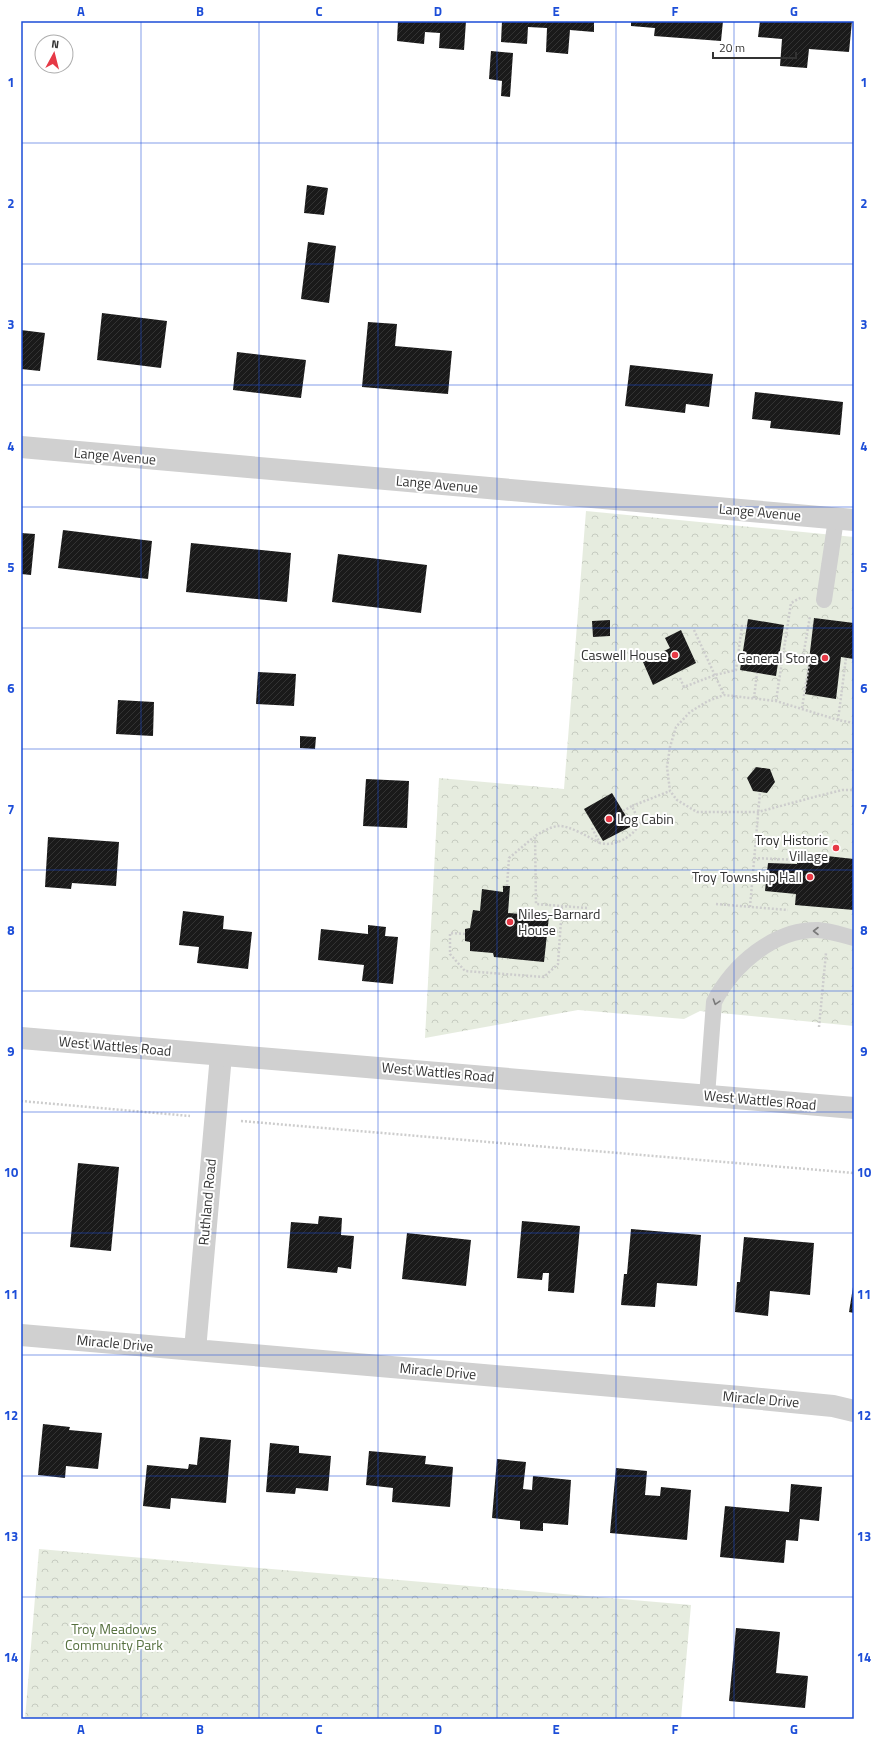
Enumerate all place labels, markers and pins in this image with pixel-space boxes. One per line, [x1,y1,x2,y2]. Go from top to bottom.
place label: Caswell House [581,644,667,665]
place label: General Store [737,647,817,668]
marker: Caswell House [670,650,680,660]
marker: General Store [820,653,830,663]
place label: Log Cabin [617,808,674,829]
marker: Log Cabin [604,814,614,824]
place label: Troy Historic Village [755,829,828,866]
marker: Troy Historic Village [831,843,841,853]
place label: Troy Township Hall [692,866,802,887]
marker: Troy Township Hall [805,872,815,882]
place label: Niles-Barnard House [518,903,600,940]
marker: Niles-Barnard House [505,917,515,927]

